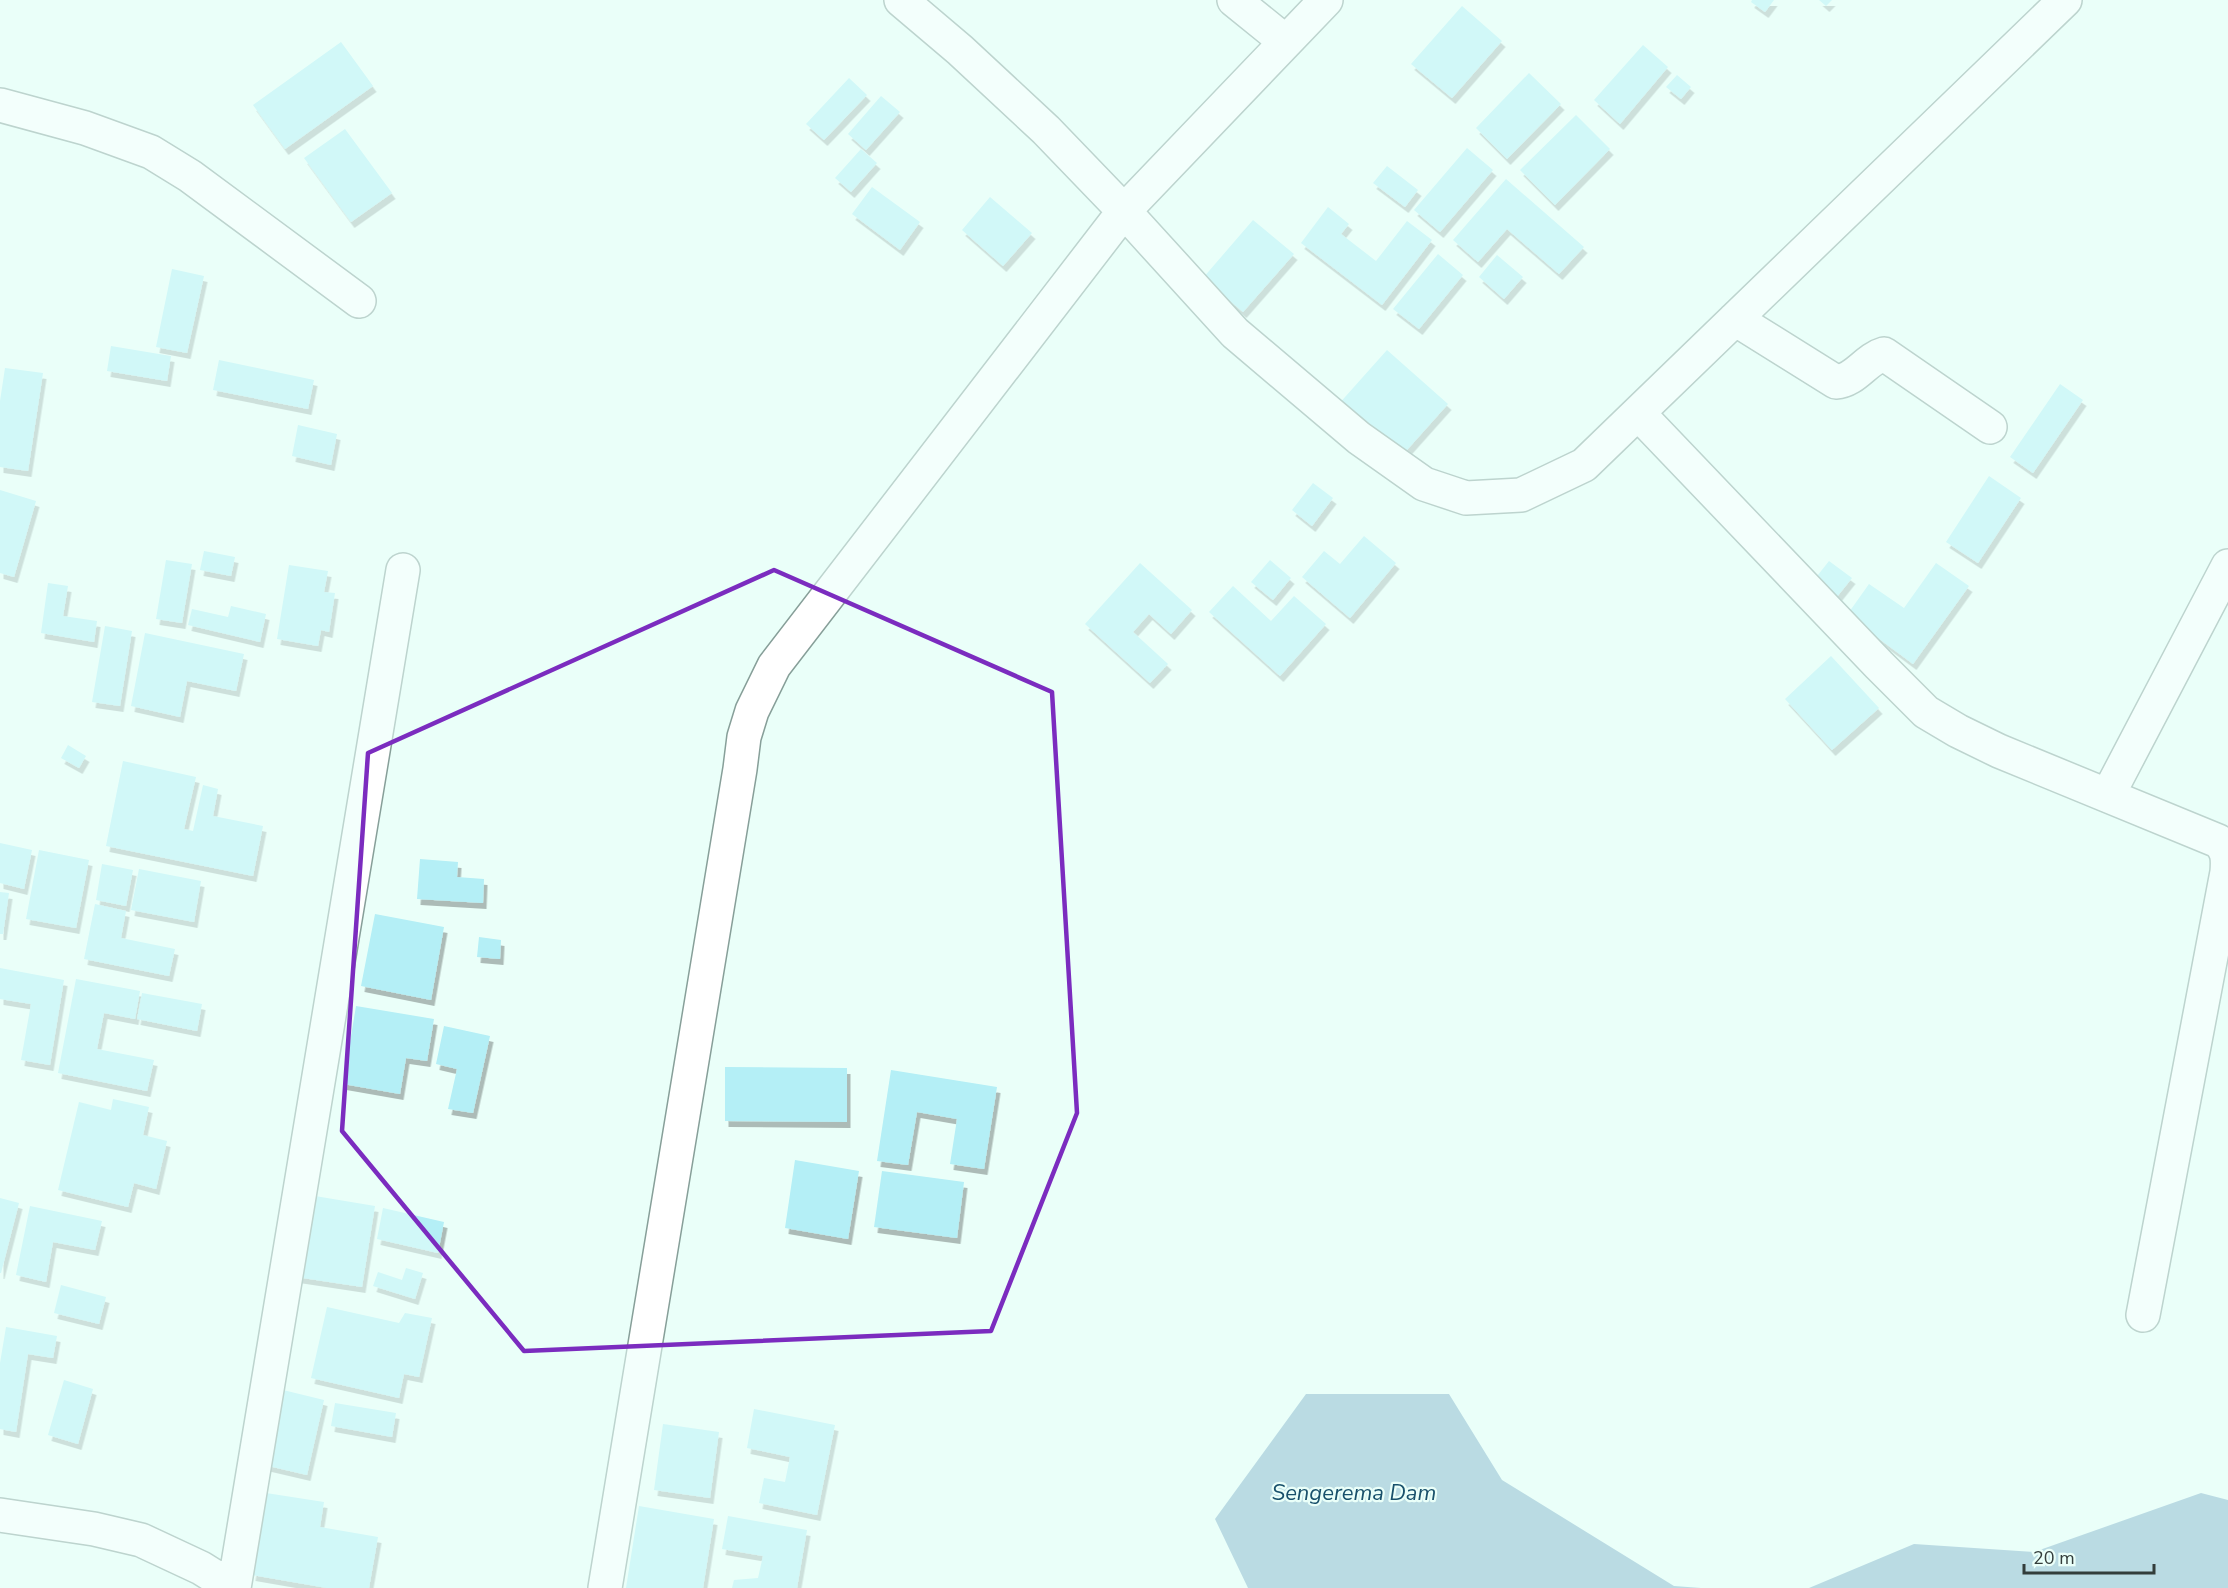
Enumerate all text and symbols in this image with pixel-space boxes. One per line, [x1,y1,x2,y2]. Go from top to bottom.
water label: Sengerema Dam [1272,1478,1436,1508]
scale bar [2024,1537,2154,1575]
text: 20 m [2033,1546,2075,1570]

